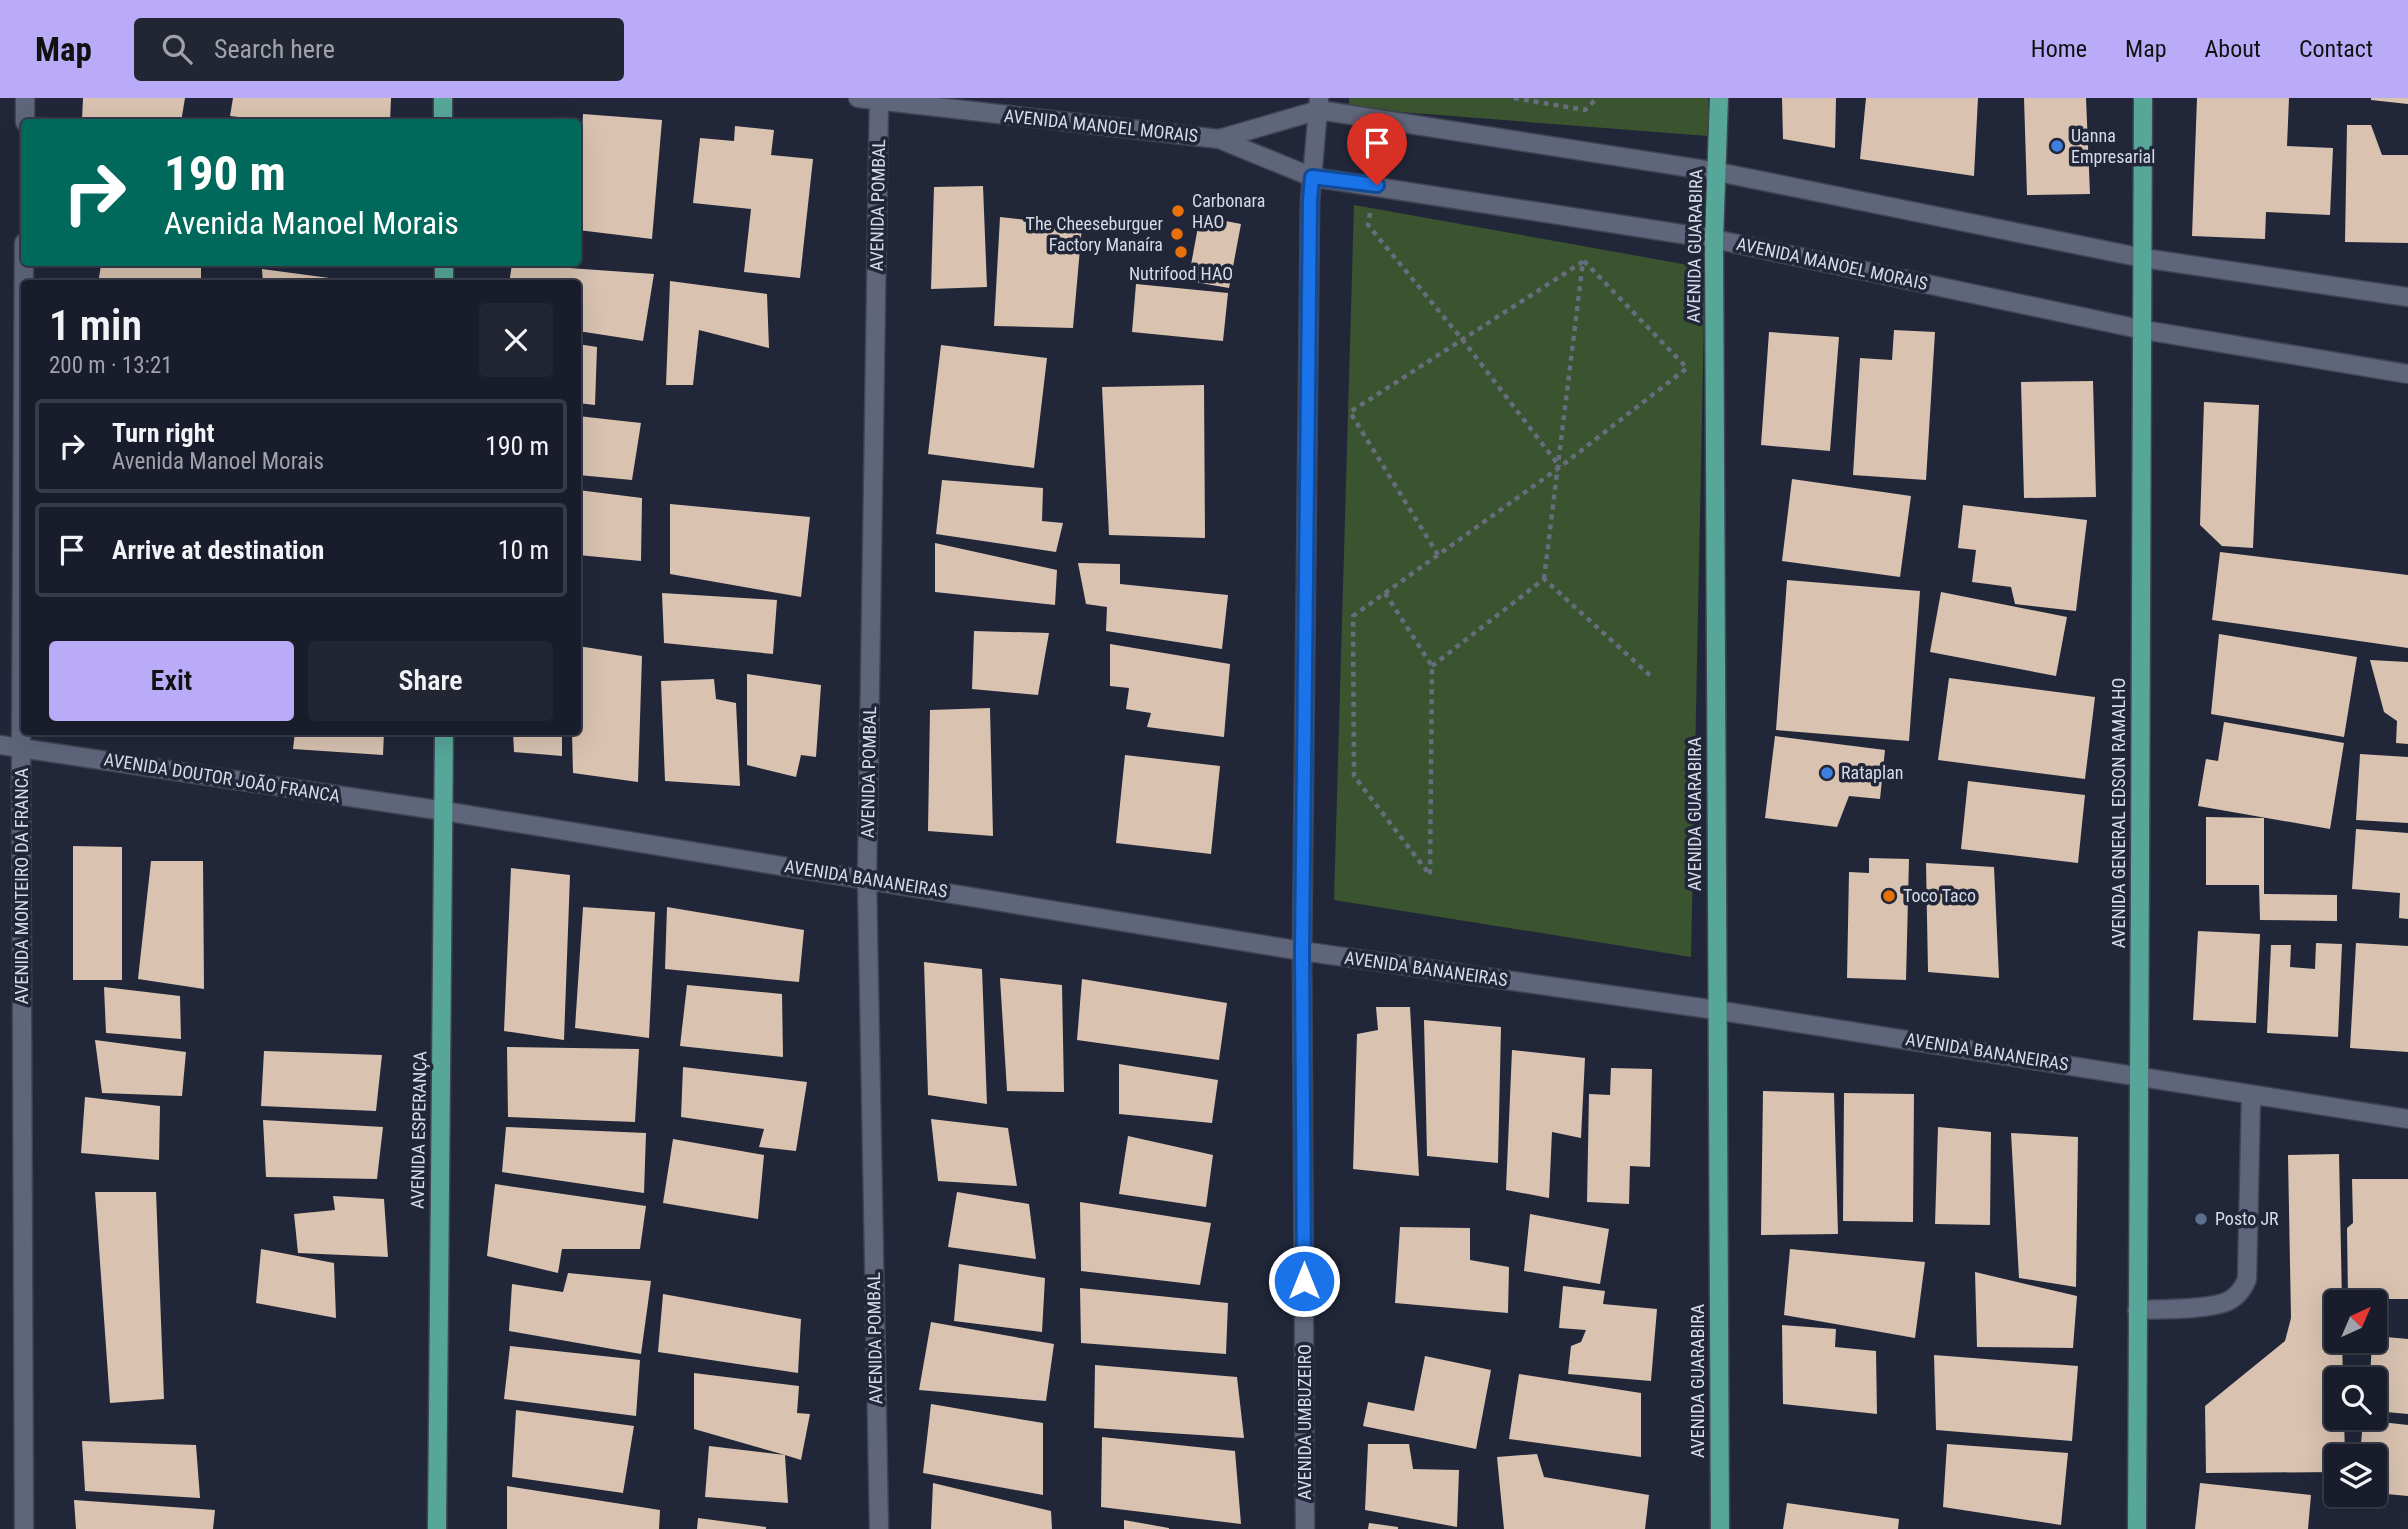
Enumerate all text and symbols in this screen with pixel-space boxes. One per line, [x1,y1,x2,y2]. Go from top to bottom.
search box [134,18,624,81]
text: Map [35,30,92,69]
icon: search [158,30,196,68]
text: Search here [214,34,335,64]
text: Home [2031,35,2087,63]
text: Map [2125,35,2167,63]
text: About [2205,35,2261,63]
text: Contact [2299,35,2373,63]
street label: AVENIDA MANOEL MORAIS [1003,105,1199,146]
pin [1347,113,1407,185]
icon: arrive [1358,124,1396,162]
place label: Uanna Empresarial [2071,125,2155,167]
street label: AVENIDA POMBAL [866,138,889,271]
marker: Uanna Empresarial [2049,138,2065,154]
text: 190 m [164,145,286,202]
icon: right [49,147,140,238]
street label: AVENIDA GUARABIRA [1683,168,1706,323]
place label: Carbonara HAO [1192,190,1265,232]
marker: Carbonara HAO [1170,203,1186,219]
text: Avenida Manoel Morais [164,204,459,242]
place label: The Cheeseburguer Factory Manaíra [1026,213,1164,255]
marker: The Cheeseburguer Factory Manaíra [1169,226,1185,242]
street label: AVENIDA MANOEL MORAIS [1735,233,1930,294]
marker: Nutrifood HAO [1173,244,1189,260]
place label: Nutrifood HAO [1129,263,1233,284]
text: 1 min [49,301,142,350]
button: close [479,303,553,377]
text: 200 m · 13:21 [49,352,173,379]
text: Turn right [112,418,214,448]
icon: right [53,427,91,465]
text: 190 m [485,431,549,461]
text: Avenida Manoel Morais [112,448,324,475]
icon: arrive [53,531,91,569]
text: Arrive at destination [112,535,324,565]
text: 10 m [498,535,549,565]
button: Exit [49,641,294,721]
button: Share [308,641,553,721]
street label: AVENIDA GENERAL EDSON RAMALHO [2108,678,2129,948]
street label: AVENIDA POMBAL [857,705,880,838]
street label: AVENIDA GUARABIRA [1684,736,1705,891]
street label: AVENIDA DOUTOR JOÃO FRANCA [103,748,342,807]
place label: Rataplan [1841,762,1903,783]
marker: Rataplan [1819,765,1835,781]
street label: AVENIDA MONTEIRO DA FRANCA [11,767,32,1004]
street label: AVENIDA BANANEIRAS [783,855,949,902]
place label: Toco Taco [1903,885,1976,906]
marker: Toco Taco [1881,888,1897,904]
street label: AVENIDA BANANEIRAS [1343,947,1509,990]
street label: AVENIDA BANANEIRAS [1904,1028,2070,1075]
street label: AVENIDA ESPERANÇA [407,1050,430,1209]
place label: Posto JR [2215,1208,2279,1229]
marker: Posto JR [2193,1211,2209,1227]
position arrow [1267,1244,1341,1318]
street label: AVENIDA POMBAL [863,1271,886,1404]
north arrow [2324,1290,2387,1353]
map controls [2324,1290,2387,1507]
street label: AVENIDA GUARABIRA [1687,1303,1708,1458]
street label: AVENIDA UMBUZEIRO [1294,1344,1315,1500]
button: search [2324,1367,2387,1430]
button: layers [2324,1444,2387,1507]

